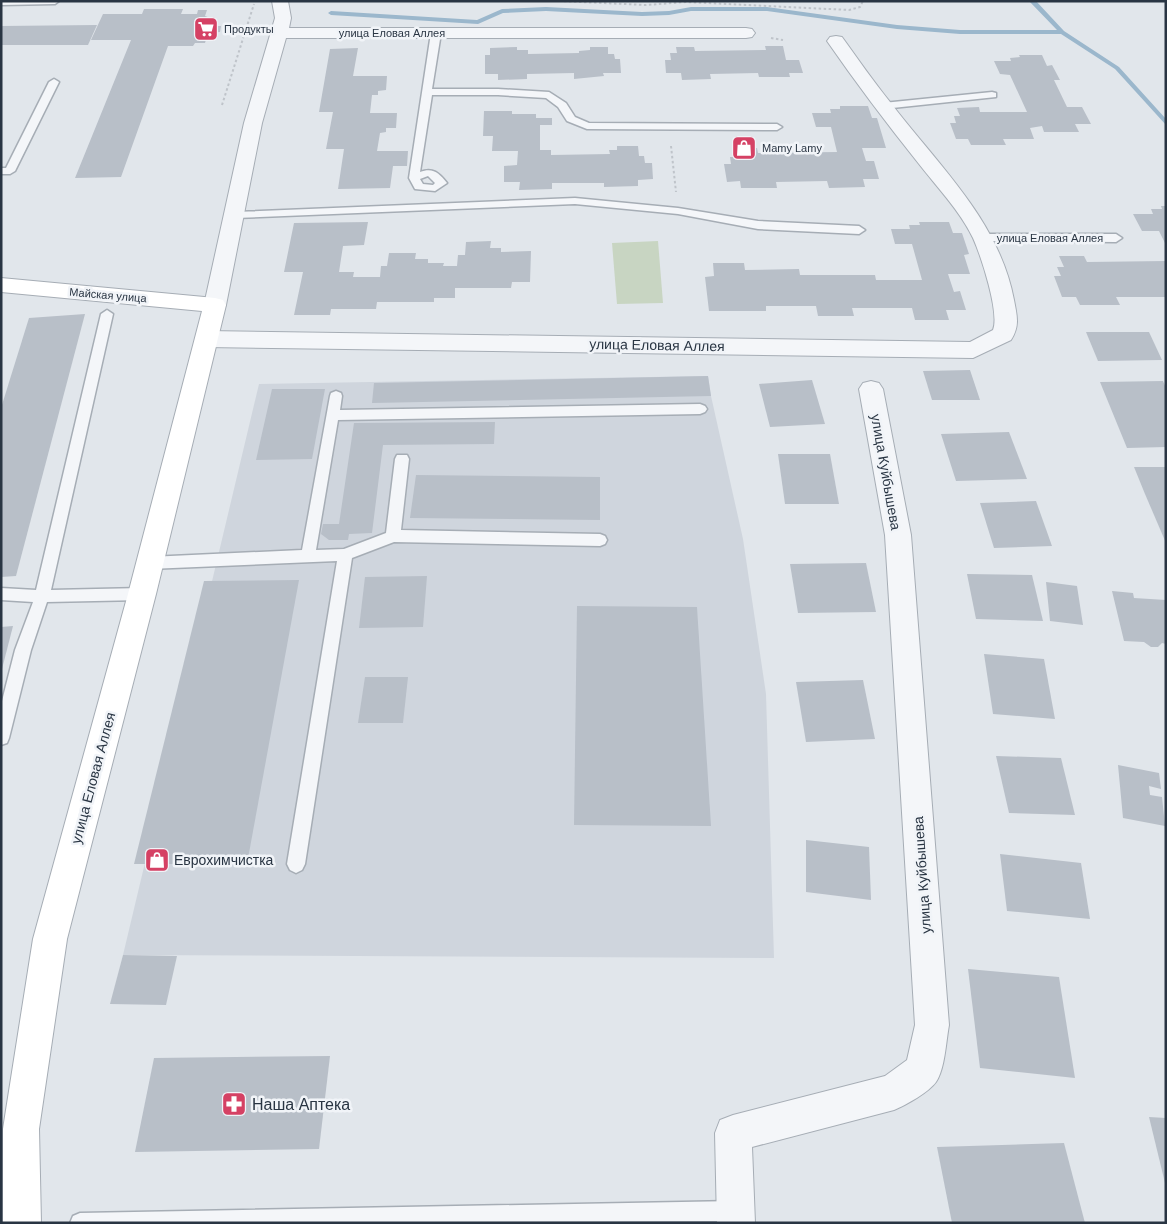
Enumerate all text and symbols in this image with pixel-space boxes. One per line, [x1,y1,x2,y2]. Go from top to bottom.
supermarket icon: Продукты [193,16,219,42]
place label: Продукты [224,23,274,35]
street label: улица Еловая Аллея [339,27,445,39]
shop icon: Mamy Lamy [731,135,757,161]
place label: Mamy Lamy [762,142,822,154]
street label: улица Еловая Аллея [997,232,1103,244]
street label: Майская улица [69,286,148,304]
street label: улица Еловая Аллея [589,336,725,354]
street label: улица Куйбышева [868,413,904,531]
street label: улица Еловая Аллея [68,711,118,845]
street label: улица Куйбышева [910,816,934,934]
shop icon: Еврохимчистка [144,847,170,873]
place label: Еврохимчистка [174,852,274,868]
pharmacy icon: Наша Аптека [221,1091,247,1117]
place label: Наша Аптека [252,1096,350,1113]

